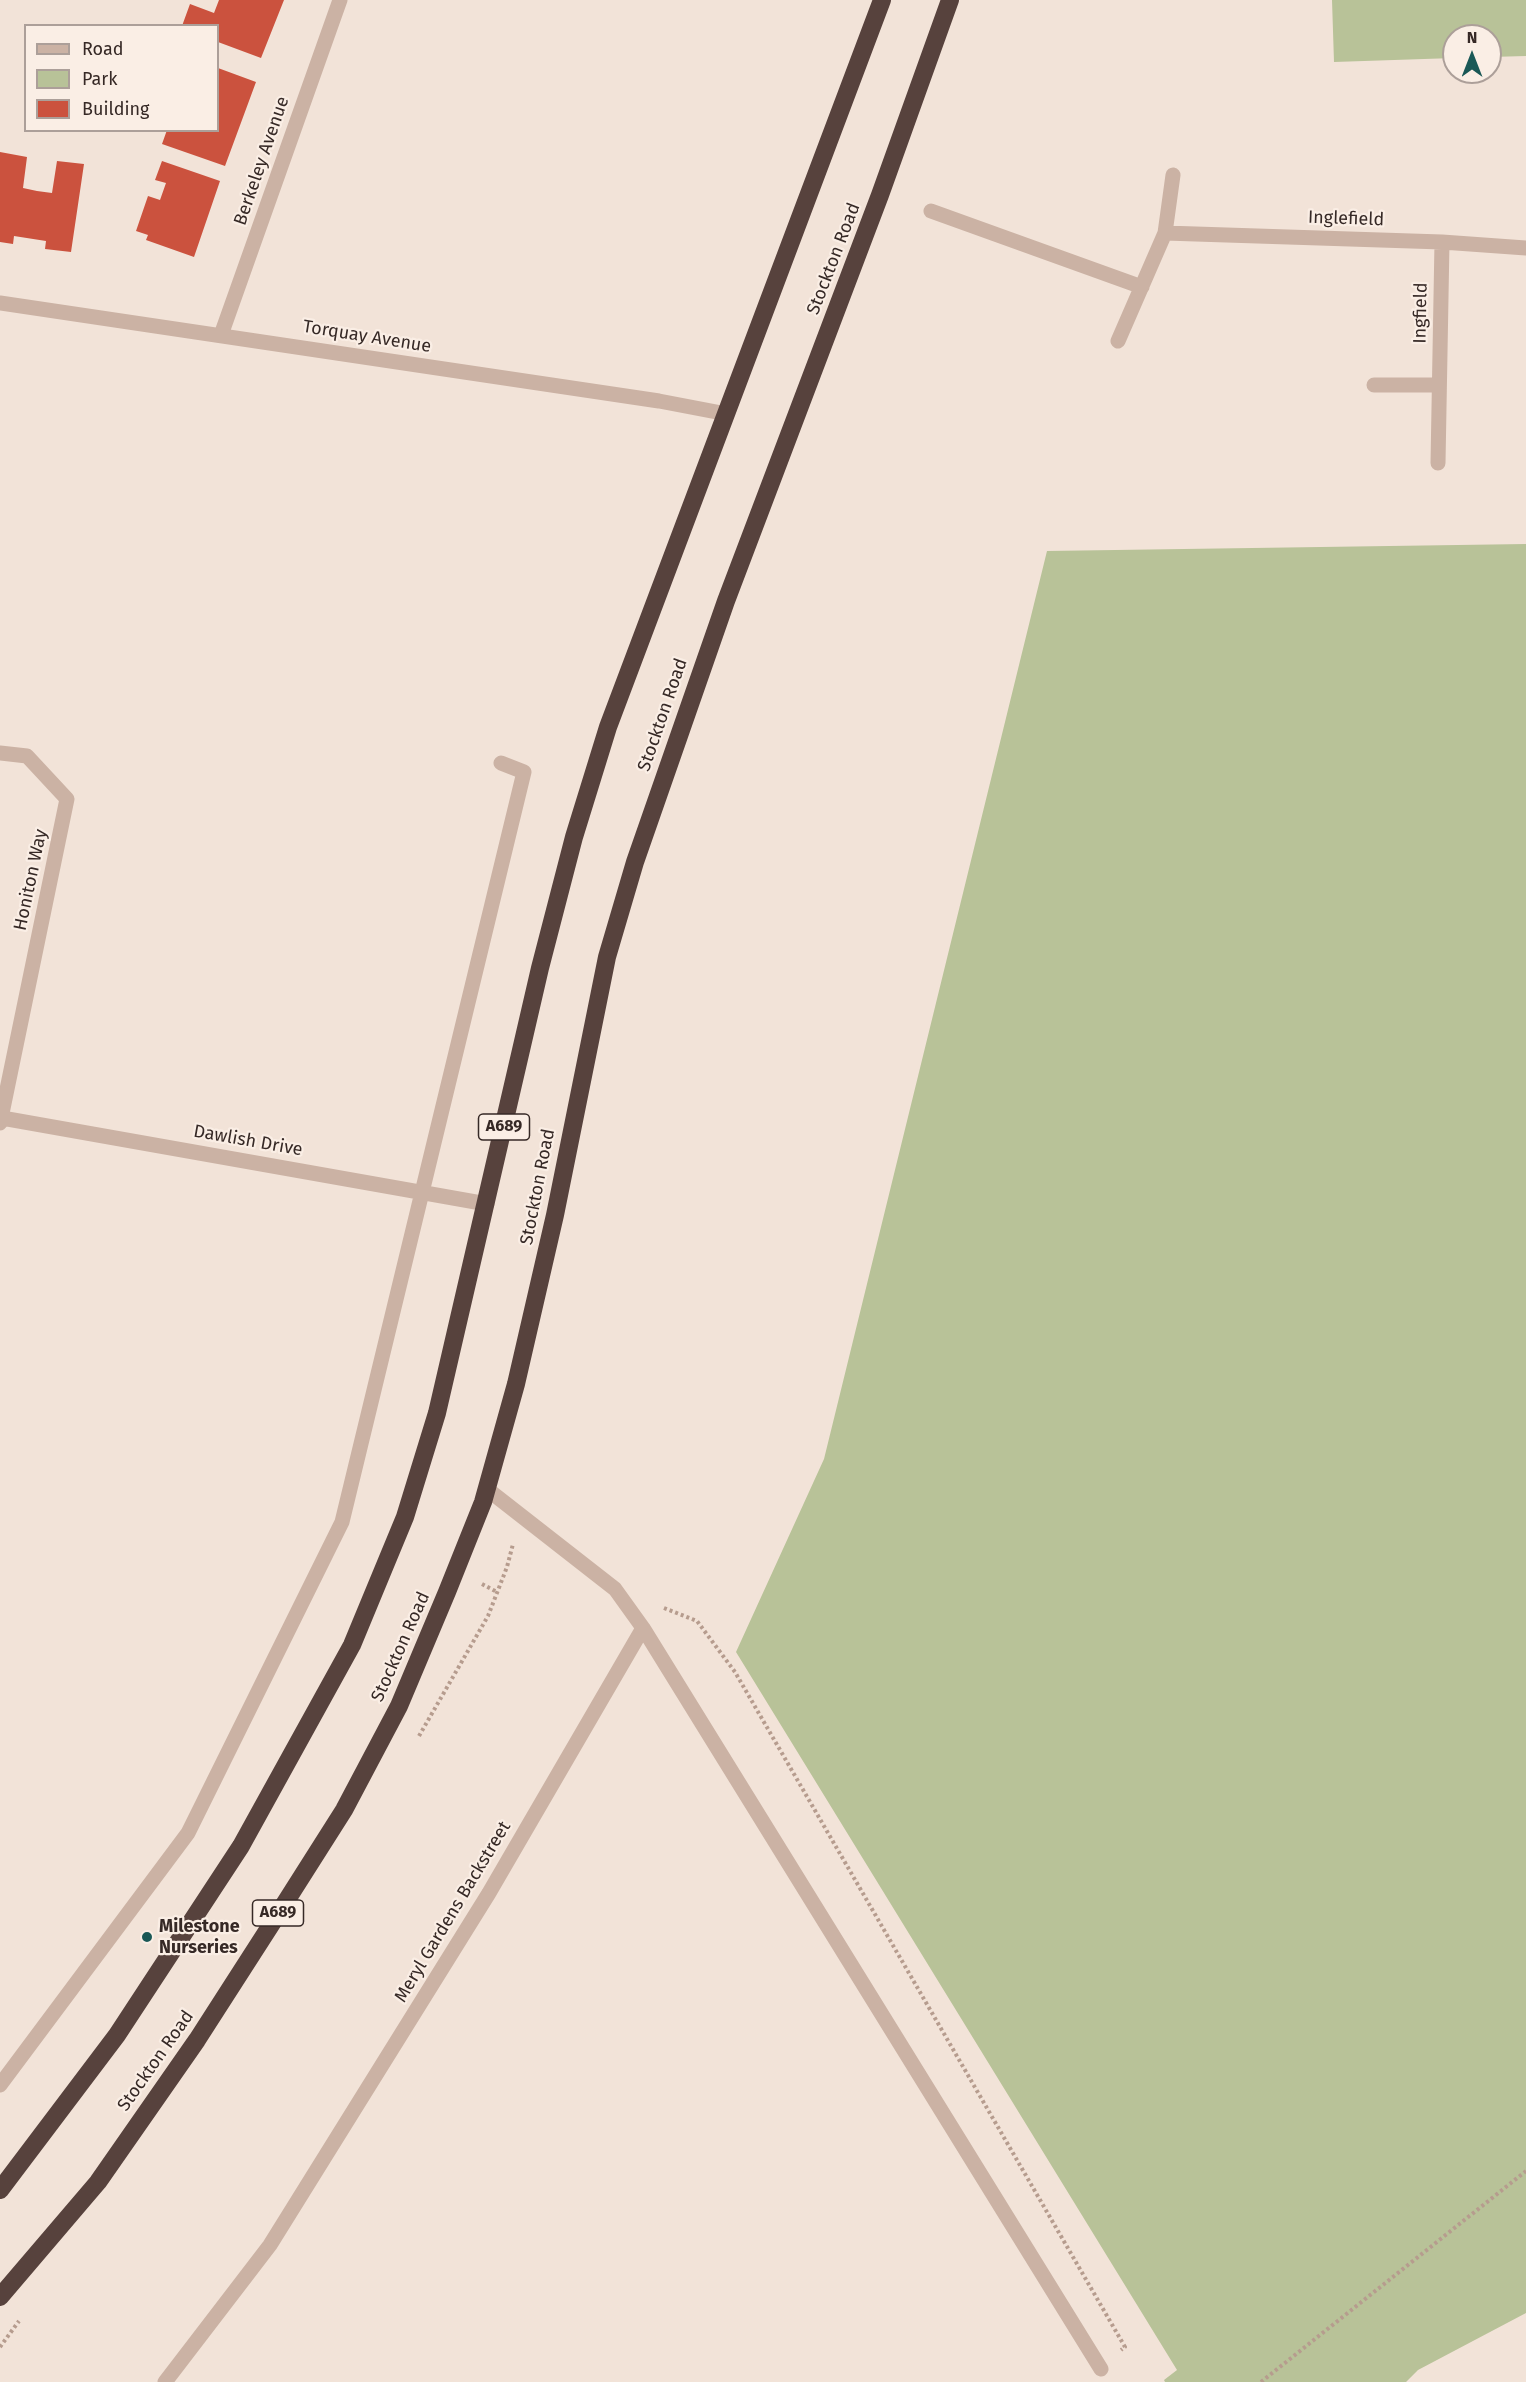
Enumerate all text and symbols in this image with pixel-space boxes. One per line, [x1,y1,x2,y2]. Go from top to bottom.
legend [24,24,219,132]
north arrow [1442,24,1502,84]
text: N [1467,28,1477,47]
text: Road [82,38,124,60]
text: Park [82,68,117,90]
street label: Berkeley Avenue [230,94,294,228]
text: Building [82,98,149,120]
street label: Stockton Road [803,200,865,318]
street label: Inglefield [1307,207,1385,231]
street label: Ingfield [1410,282,1432,344]
street label: Torquay Avenue [301,316,433,358]
street label: Stockton Road [634,656,692,774]
street label: Honiton Way [10,827,52,933]
road number: A689 [478,1114,530,1140]
street label: Dawlish Drive [192,1121,304,1161]
street label: Stockton Road [516,1127,560,1247]
street label: Stockton Road [367,1589,435,1705]
street label: Meryl Gardens Backstreet [390,1818,516,2006]
road number: A689 [252,1900,304,1926]
place label: Milestone Nurseries [159,1916,240,1958]
marker: Milestone Nurseries [140,1930,154,1944]
street label: Stockton Road [113,2007,199,2115]

